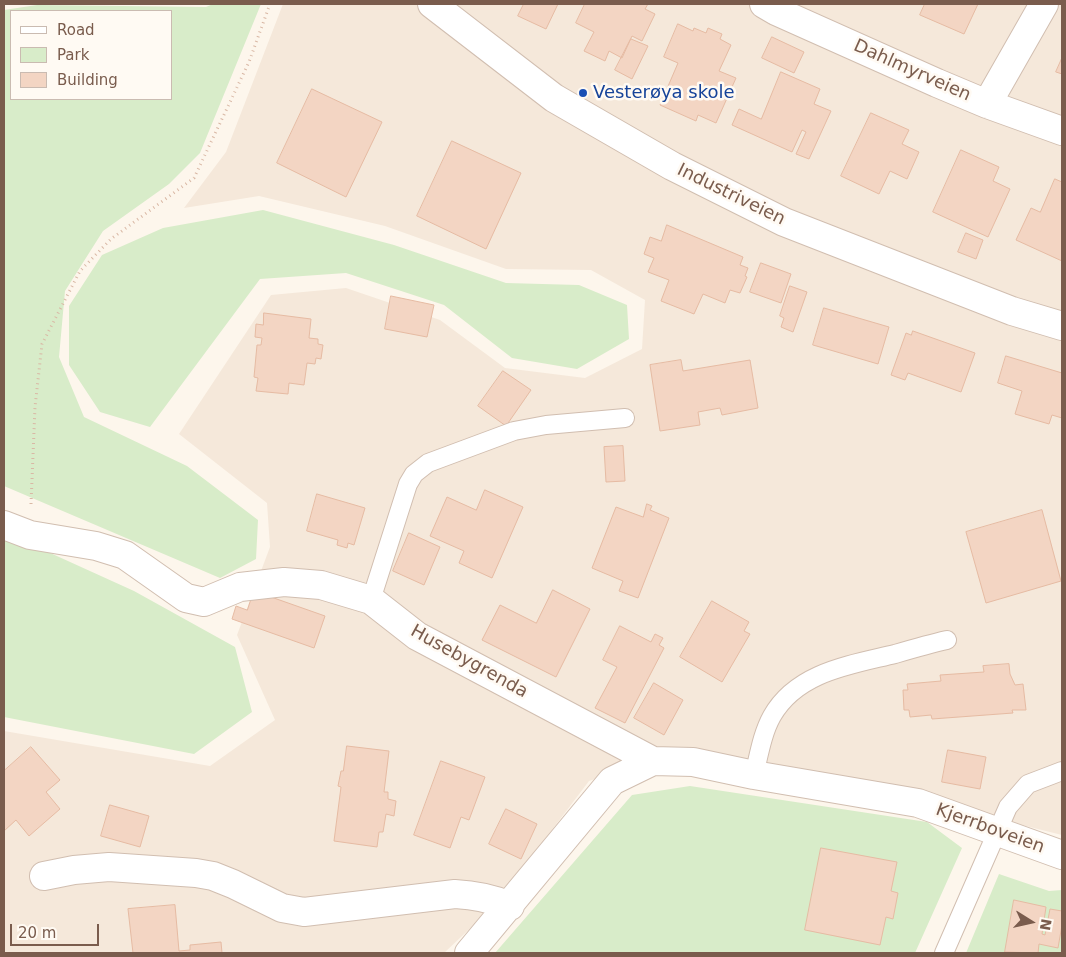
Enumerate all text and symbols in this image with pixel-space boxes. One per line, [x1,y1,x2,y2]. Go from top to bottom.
legend [10,10,172,100]
text: Road [57,21,95,39]
street label: Dahlmyrveien [850,35,974,107]
text: Park [57,46,89,64]
text: Building [57,71,118,89]
place label: Vesterøya skole [593,82,735,104]
marker: Vesterøya skole [577,87,589,99]
street label: Industriveien [673,160,789,230]
street label: Husebygrenda [407,621,531,703]
street label: Kjerrboveien [933,799,1047,859]
north arrow [1006,897,1056,947]
scale bar [12,914,101,946]
text: N [1037,917,1055,932]
text: 20 m [18,924,56,942]

